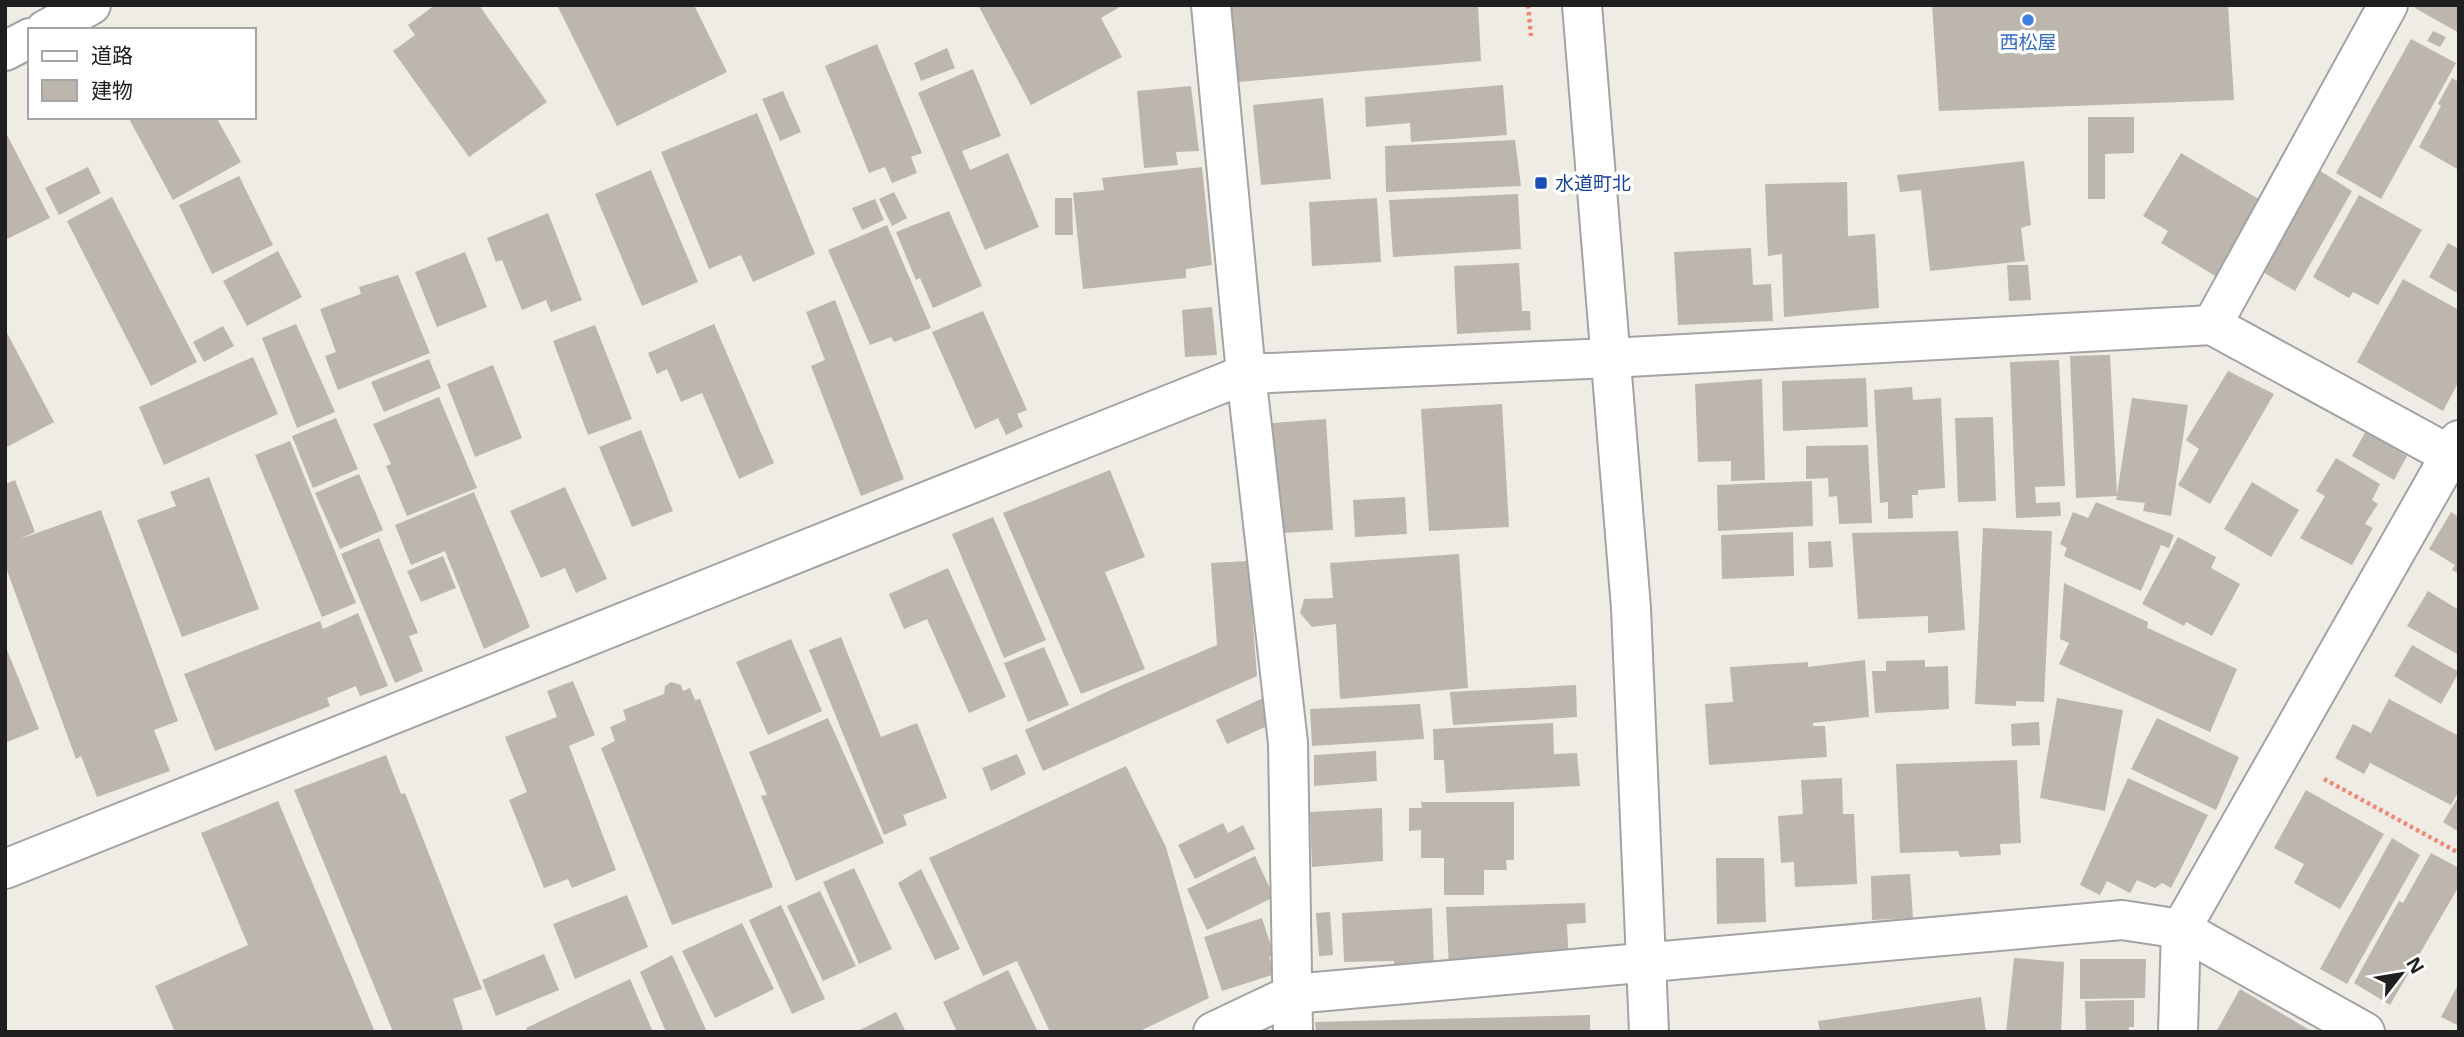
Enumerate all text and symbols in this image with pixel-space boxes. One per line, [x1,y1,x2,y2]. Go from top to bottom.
marker: 西松屋 [2020,12,2036,28]
legend [28,28,256,119]
place label: 西松屋 [1999,29,2057,55]
text: 道路 [91,41,133,69]
text: 建物 [91,76,133,104]
place label: 水道町北 [1555,170,1631,196]
marker: 水道町北 [1533,175,1549,191]
north arrow [2366,939,2436,1009]
text: N [2400,952,2431,979]

